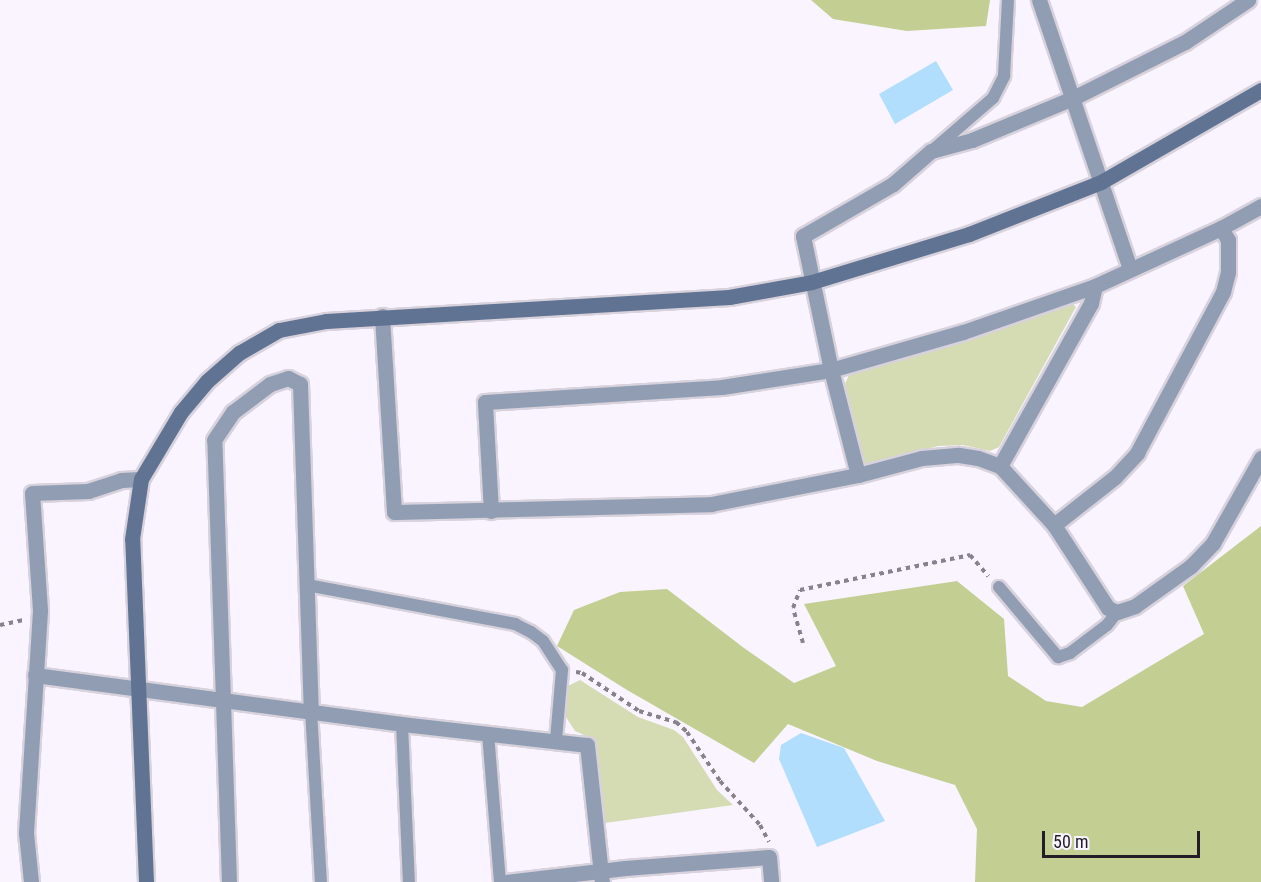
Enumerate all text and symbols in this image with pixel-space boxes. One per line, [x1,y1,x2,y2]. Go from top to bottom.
scale bar [1045,819,1202,857]
text: 50 m [1053,831,1088,852]

